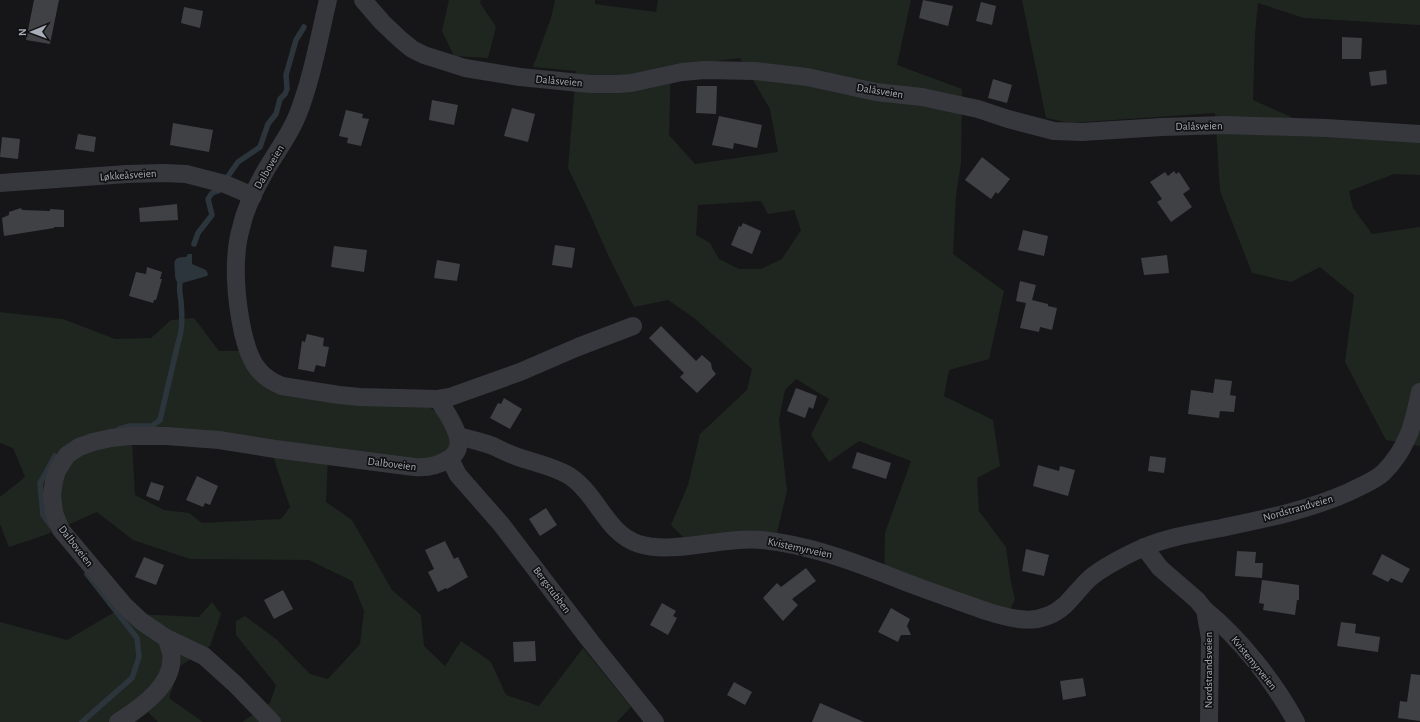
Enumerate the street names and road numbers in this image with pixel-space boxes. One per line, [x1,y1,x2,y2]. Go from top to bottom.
street label: Dalåsveien [535,73,583,89]
street label: Dalåsveien [856,82,904,100]
street label: Dalåsveien [1175,120,1223,132]
street label: Dalboveien [252,143,286,191]
street label: Løkkeåsveien [99,168,157,182]
street label: Dalboveien [367,456,417,472]
street label: Nordstrandveien [1262,493,1334,523]
street label: Dalboveien [57,523,95,569]
street label: Kvistemyrveien [767,536,833,560]
street label: Bergstubben [531,565,573,615]
street label: Nordstrandsveien [1203,632,1214,708]
street label: Kvistemyrveien [1229,634,1279,692]

